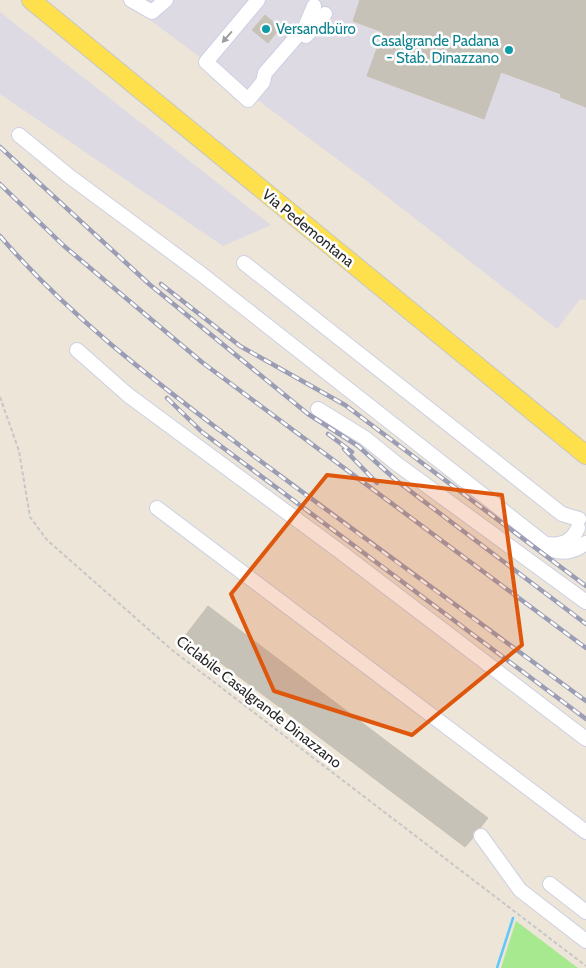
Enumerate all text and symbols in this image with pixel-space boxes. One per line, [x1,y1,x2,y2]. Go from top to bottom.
place label: Versandbüro [276,20,356,38]
marker: Versandbüro [260,23,272,35]
one-way arrow [221,31,232,44]
place label: Casalgrande Padana - Stab. Dinazzano [372,32,500,67]
marker: Casalgrande Padana - Stab. Dinazzano [503,44,515,56]
street label: Via Pedemontana [258,185,358,271]
street label: Ciclabile Casalgrande Dinazzano [173,632,345,772]

